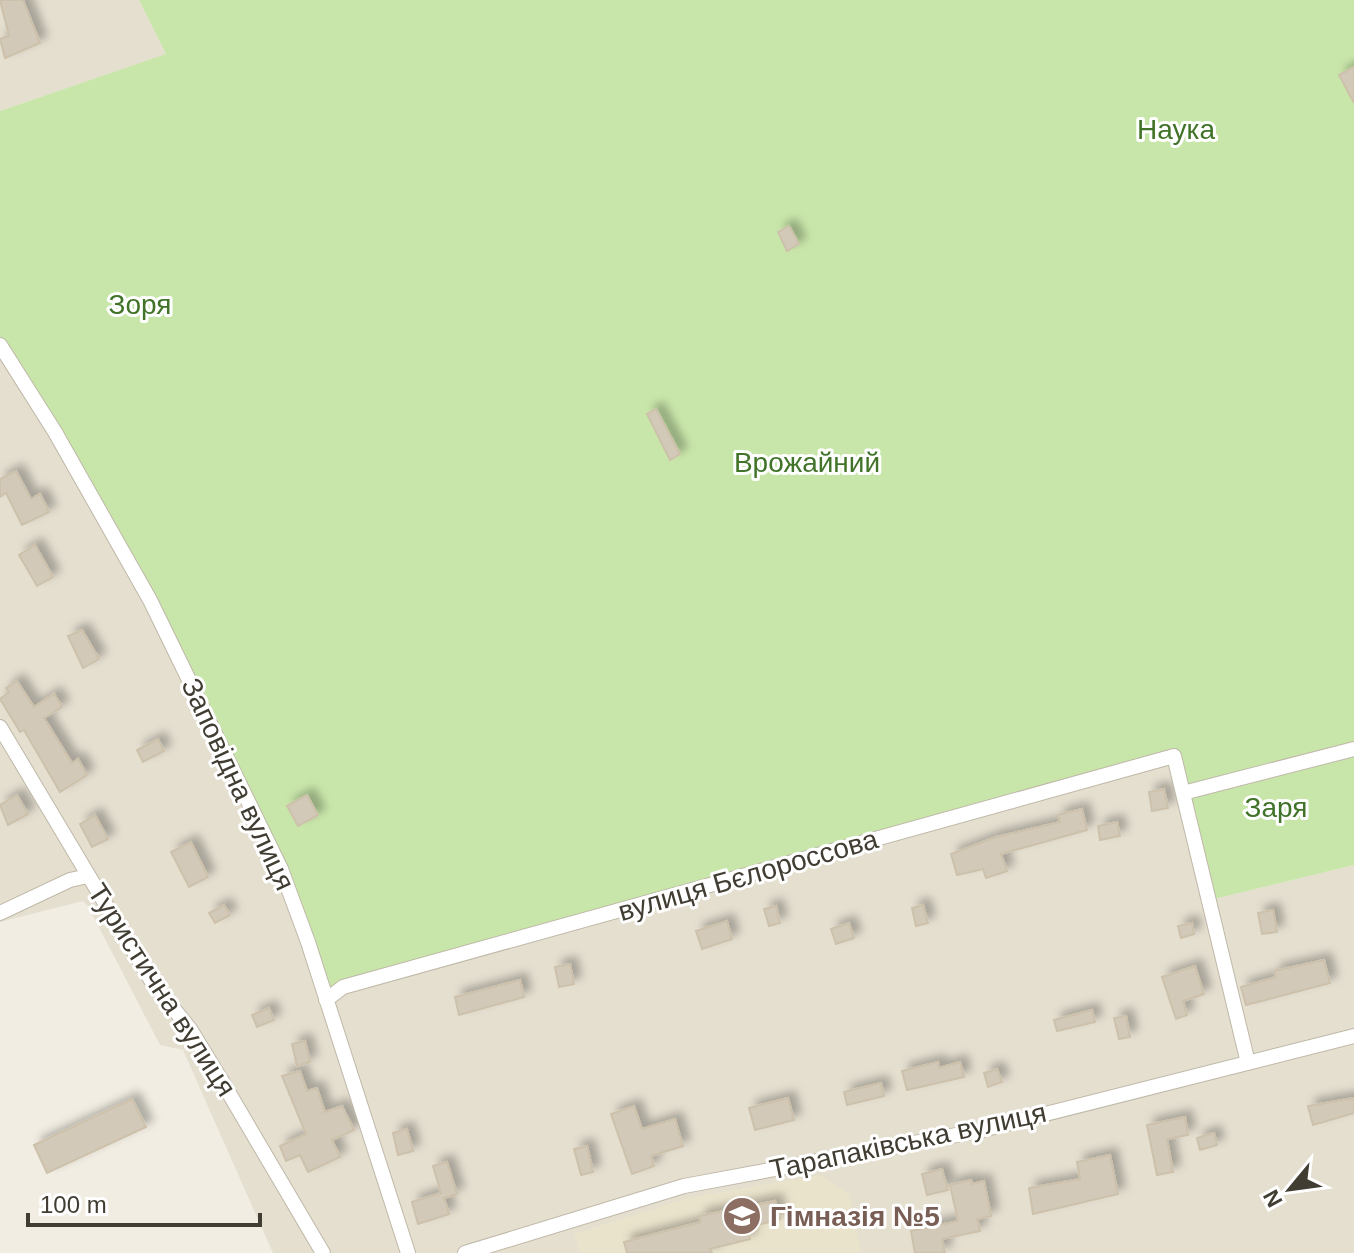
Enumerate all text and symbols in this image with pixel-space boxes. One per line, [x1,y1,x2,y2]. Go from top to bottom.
park label: Наука [1137,114,1215,145]
park label: Зоря [109,289,171,320]
park label: Врожайний [734,447,880,478]
street label: Заповідна вулиця [175,673,301,895]
park label: Заря [1245,792,1307,823]
street label: вулиця Бєлороссова [615,823,882,927]
street label: Туристична вулиця [82,878,242,1102]
street label: Тарапаківська вулиця [767,1097,1049,1185]
north arrow [1250,1149,1330,1229]
scale bar [28,1177,260,1227]
text: N [1258,1185,1288,1211]
text: 100 m [40,1191,107,1218]
school or university icon: Гімназія №5 [721,1195,763,1237]
place label: Гімназія №5 [770,1201,940,1232]

